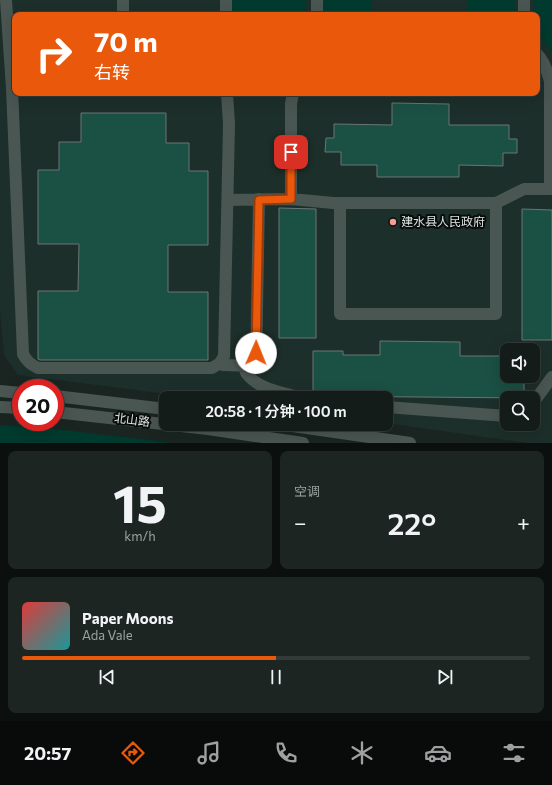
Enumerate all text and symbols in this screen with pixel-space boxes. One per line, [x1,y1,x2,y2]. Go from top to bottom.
text: 70 m [94,24,158,58]
icon: right [28,28,80,80]
text: 右转 [94,61,130,83]
pin [274,135,308,169]
icon: arrive [280,141,302,163]
place label: 建水县人民政府 [401,214,485,228]
marker: 建水县人民政府 [388,217,398,227]
position arrow [235,332,277,374]
map controls [500,343,540,431]
button: sound [500,343,540,383]
speed limit sign: 20 [12,379,64,431]
button: search [500,391,540,431]
text: 20:58 · 1 分钟 · 100 m [205,402,347,420]
street label: 北山路 [113,410,151,428]
text: 15 [113,470,167,534]
text: 空调 [294,483,320,499]
text: 22° [387,504,436,541]
text: − [294,509,307,536]
text: + [517,509,530,536]
text: km/h [124,528,156,544]
text: Paper Moons [82,609,173,627]
text: Ada Vale [82,627,133,643]
icon: previous [96,666,118,688]
icon: pause [265,666,287,688]
icon: next [434,666,456,688]
icon: directions [119,739,147,767]
icon: music [195,739,223,767]
icon: phone [272,739,300,767]
icon: climate [348,739,376,767]
icon: car [424,739,452,767]
icon: filters [500,739,528,767]
text: 20:57 [24,742,71,764]

